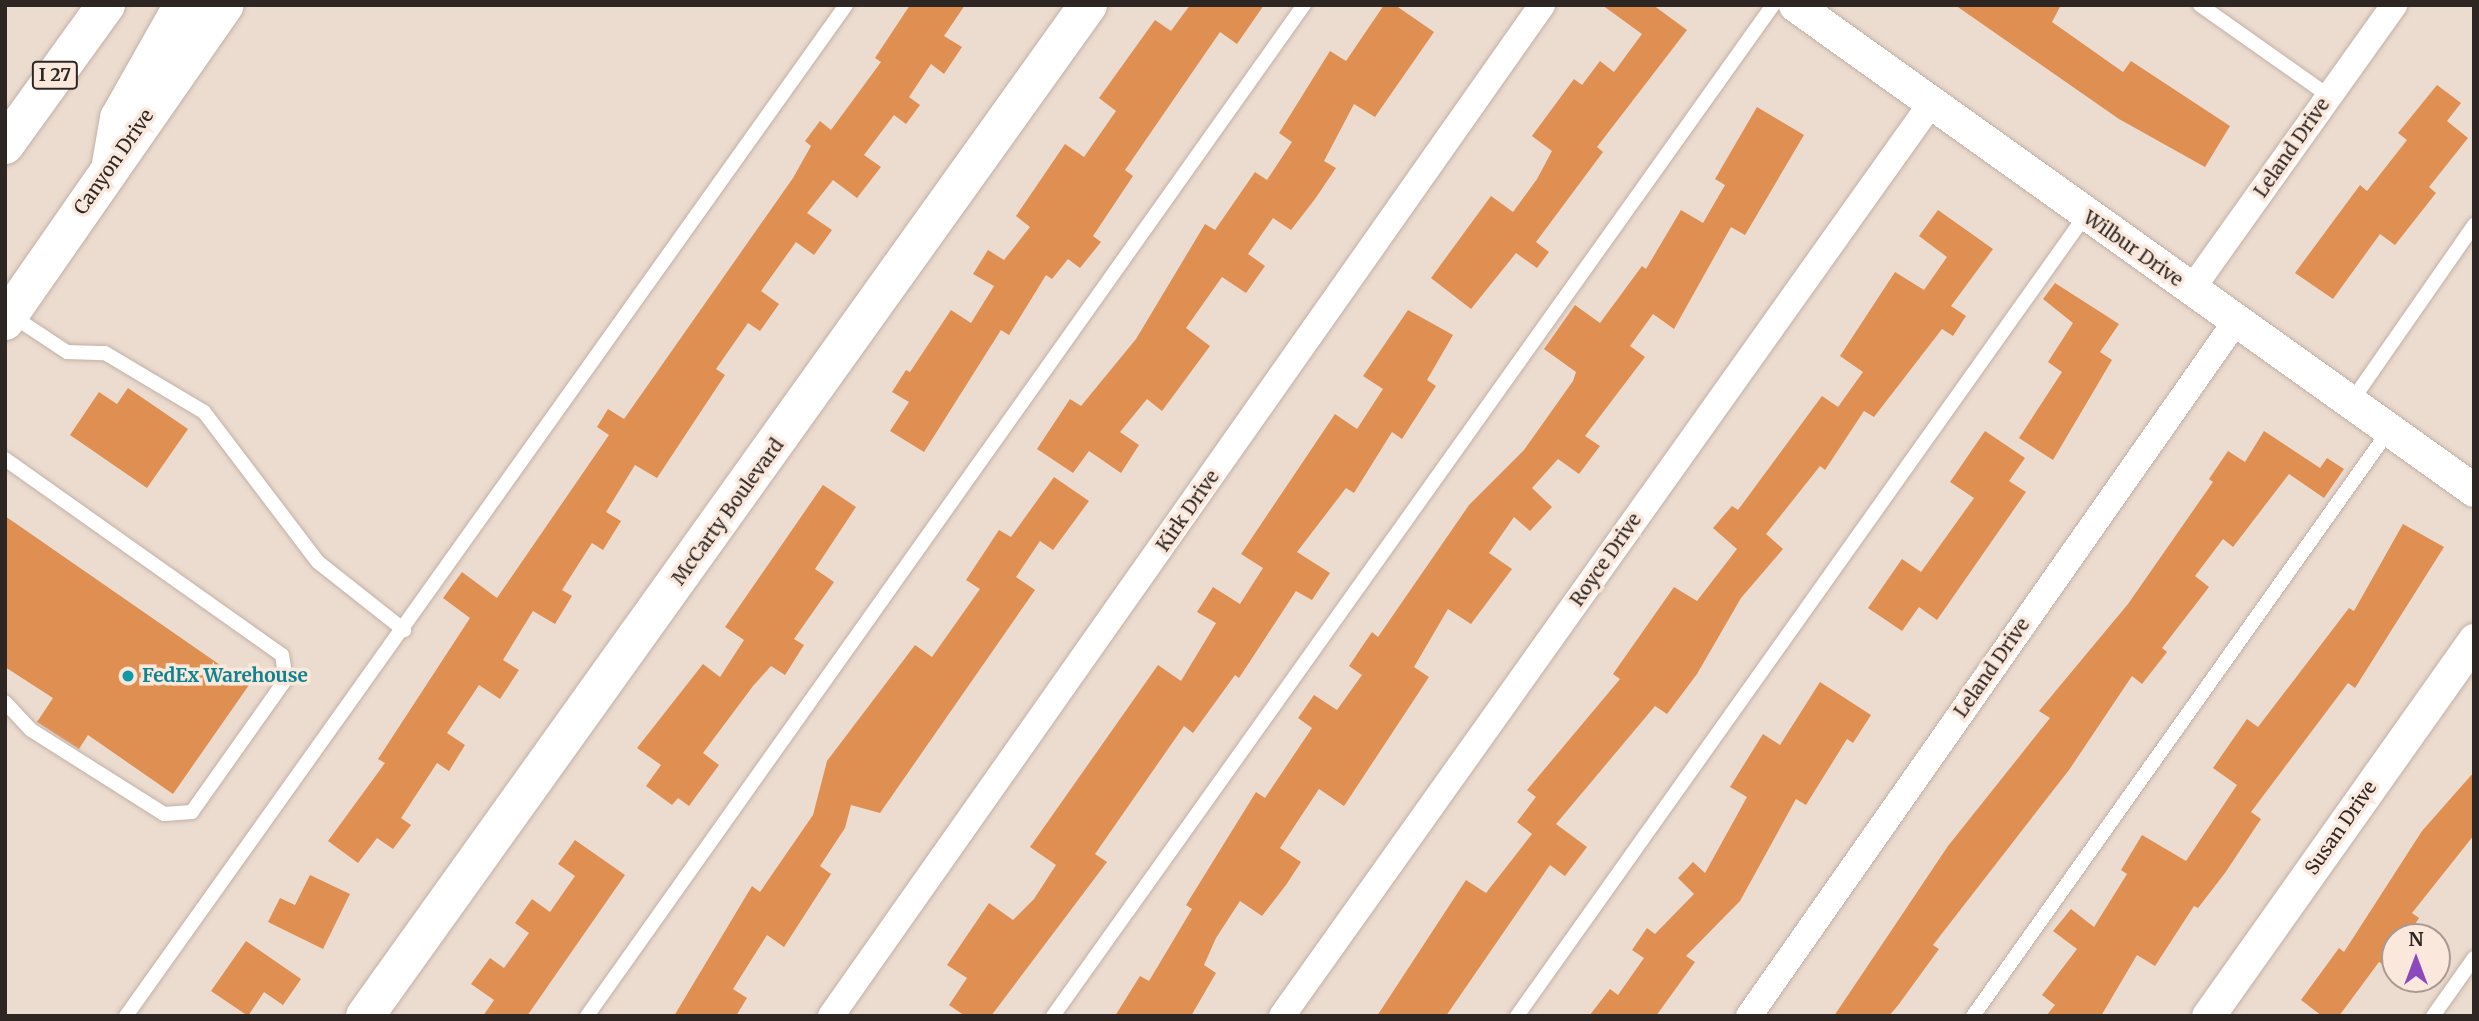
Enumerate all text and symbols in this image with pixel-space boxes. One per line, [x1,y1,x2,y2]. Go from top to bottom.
road number: I 27 [30,60,80,90]
street label: Leland Drive [2249,94,2335,202]
street label: Canyon Drive [69,105,159,219]
street label: Wilbur Drive [2079,206,2187,292]
street label: McCarty Boulevard [667,434,789,590]
street label: Kirk Drive [1152,466,1224,556]
street label: Royce Drive [1566,509,1646,611]
street label: Leland Drive [1949,614,2035,722]
place label: FedEx Warehouse [142,665,308,687]
marker: FedEx Warehouse [120,668,136,684]
street label: Susan Drive [2300,777,2382,879]
north arrow [2381,923,2451,993]
text: N [2408,927,2424,951]

